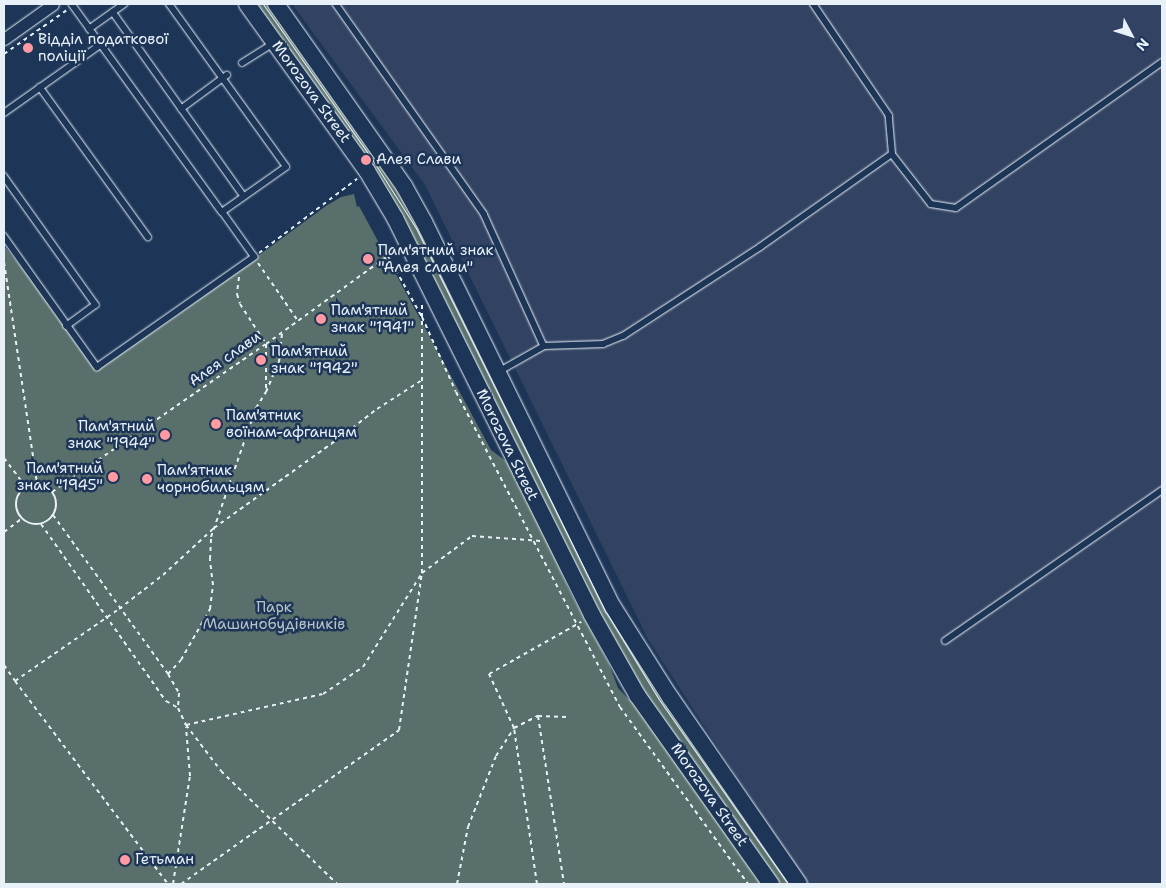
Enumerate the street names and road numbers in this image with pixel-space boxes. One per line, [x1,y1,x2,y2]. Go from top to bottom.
street label: Morozova Street [268,37,354,147]
street label: Алея слави [186,328,264,390]
street label: Morozova Street [472,386,542,504]
street label: Morozova Street [667,740,751,850]

